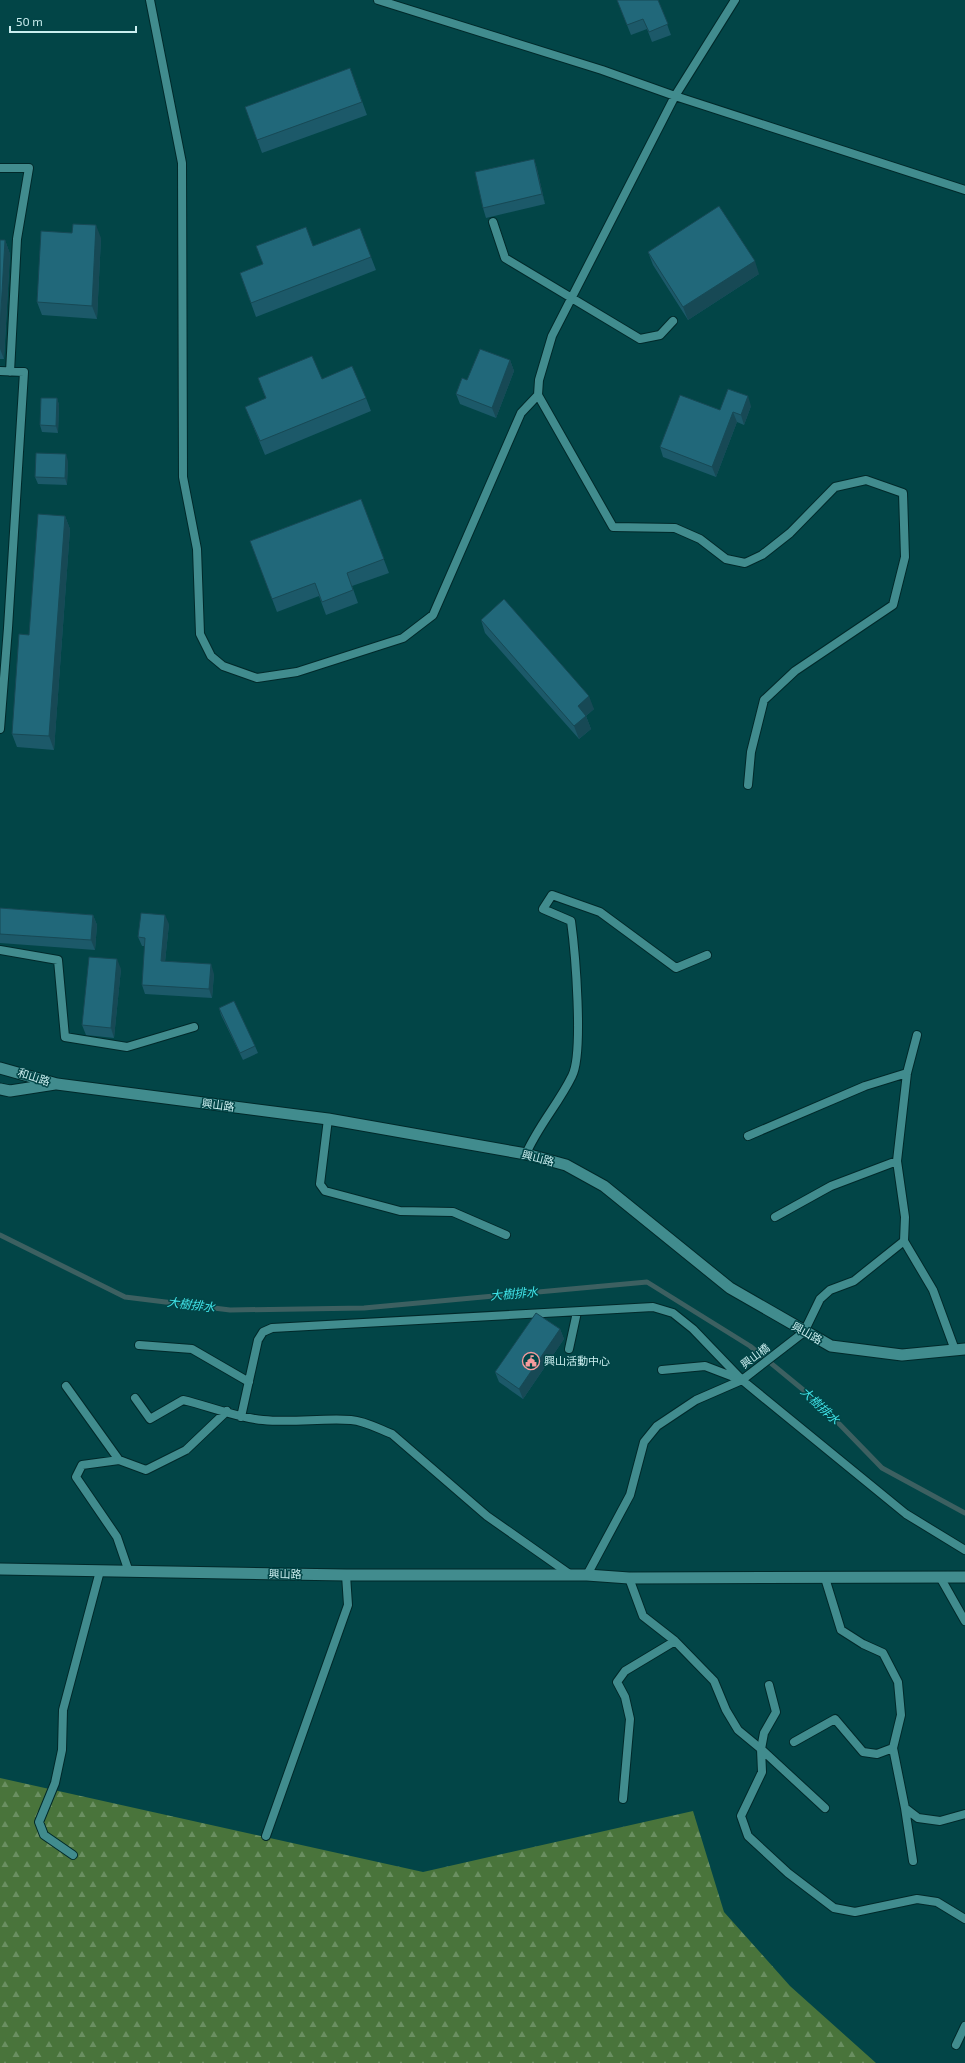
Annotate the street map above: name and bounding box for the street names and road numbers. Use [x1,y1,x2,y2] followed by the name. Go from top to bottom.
[16,1065,52,1088] street label: 和山路
[201,1096,235,1113] street label: 興山路
[521,1147,556,1168] street label: 興山路
[790,1319,825,1346] street label: 興山路
[738,1340,772,1371] street label: 興山橋
[268,1567,302,1580] street label: 興山路

